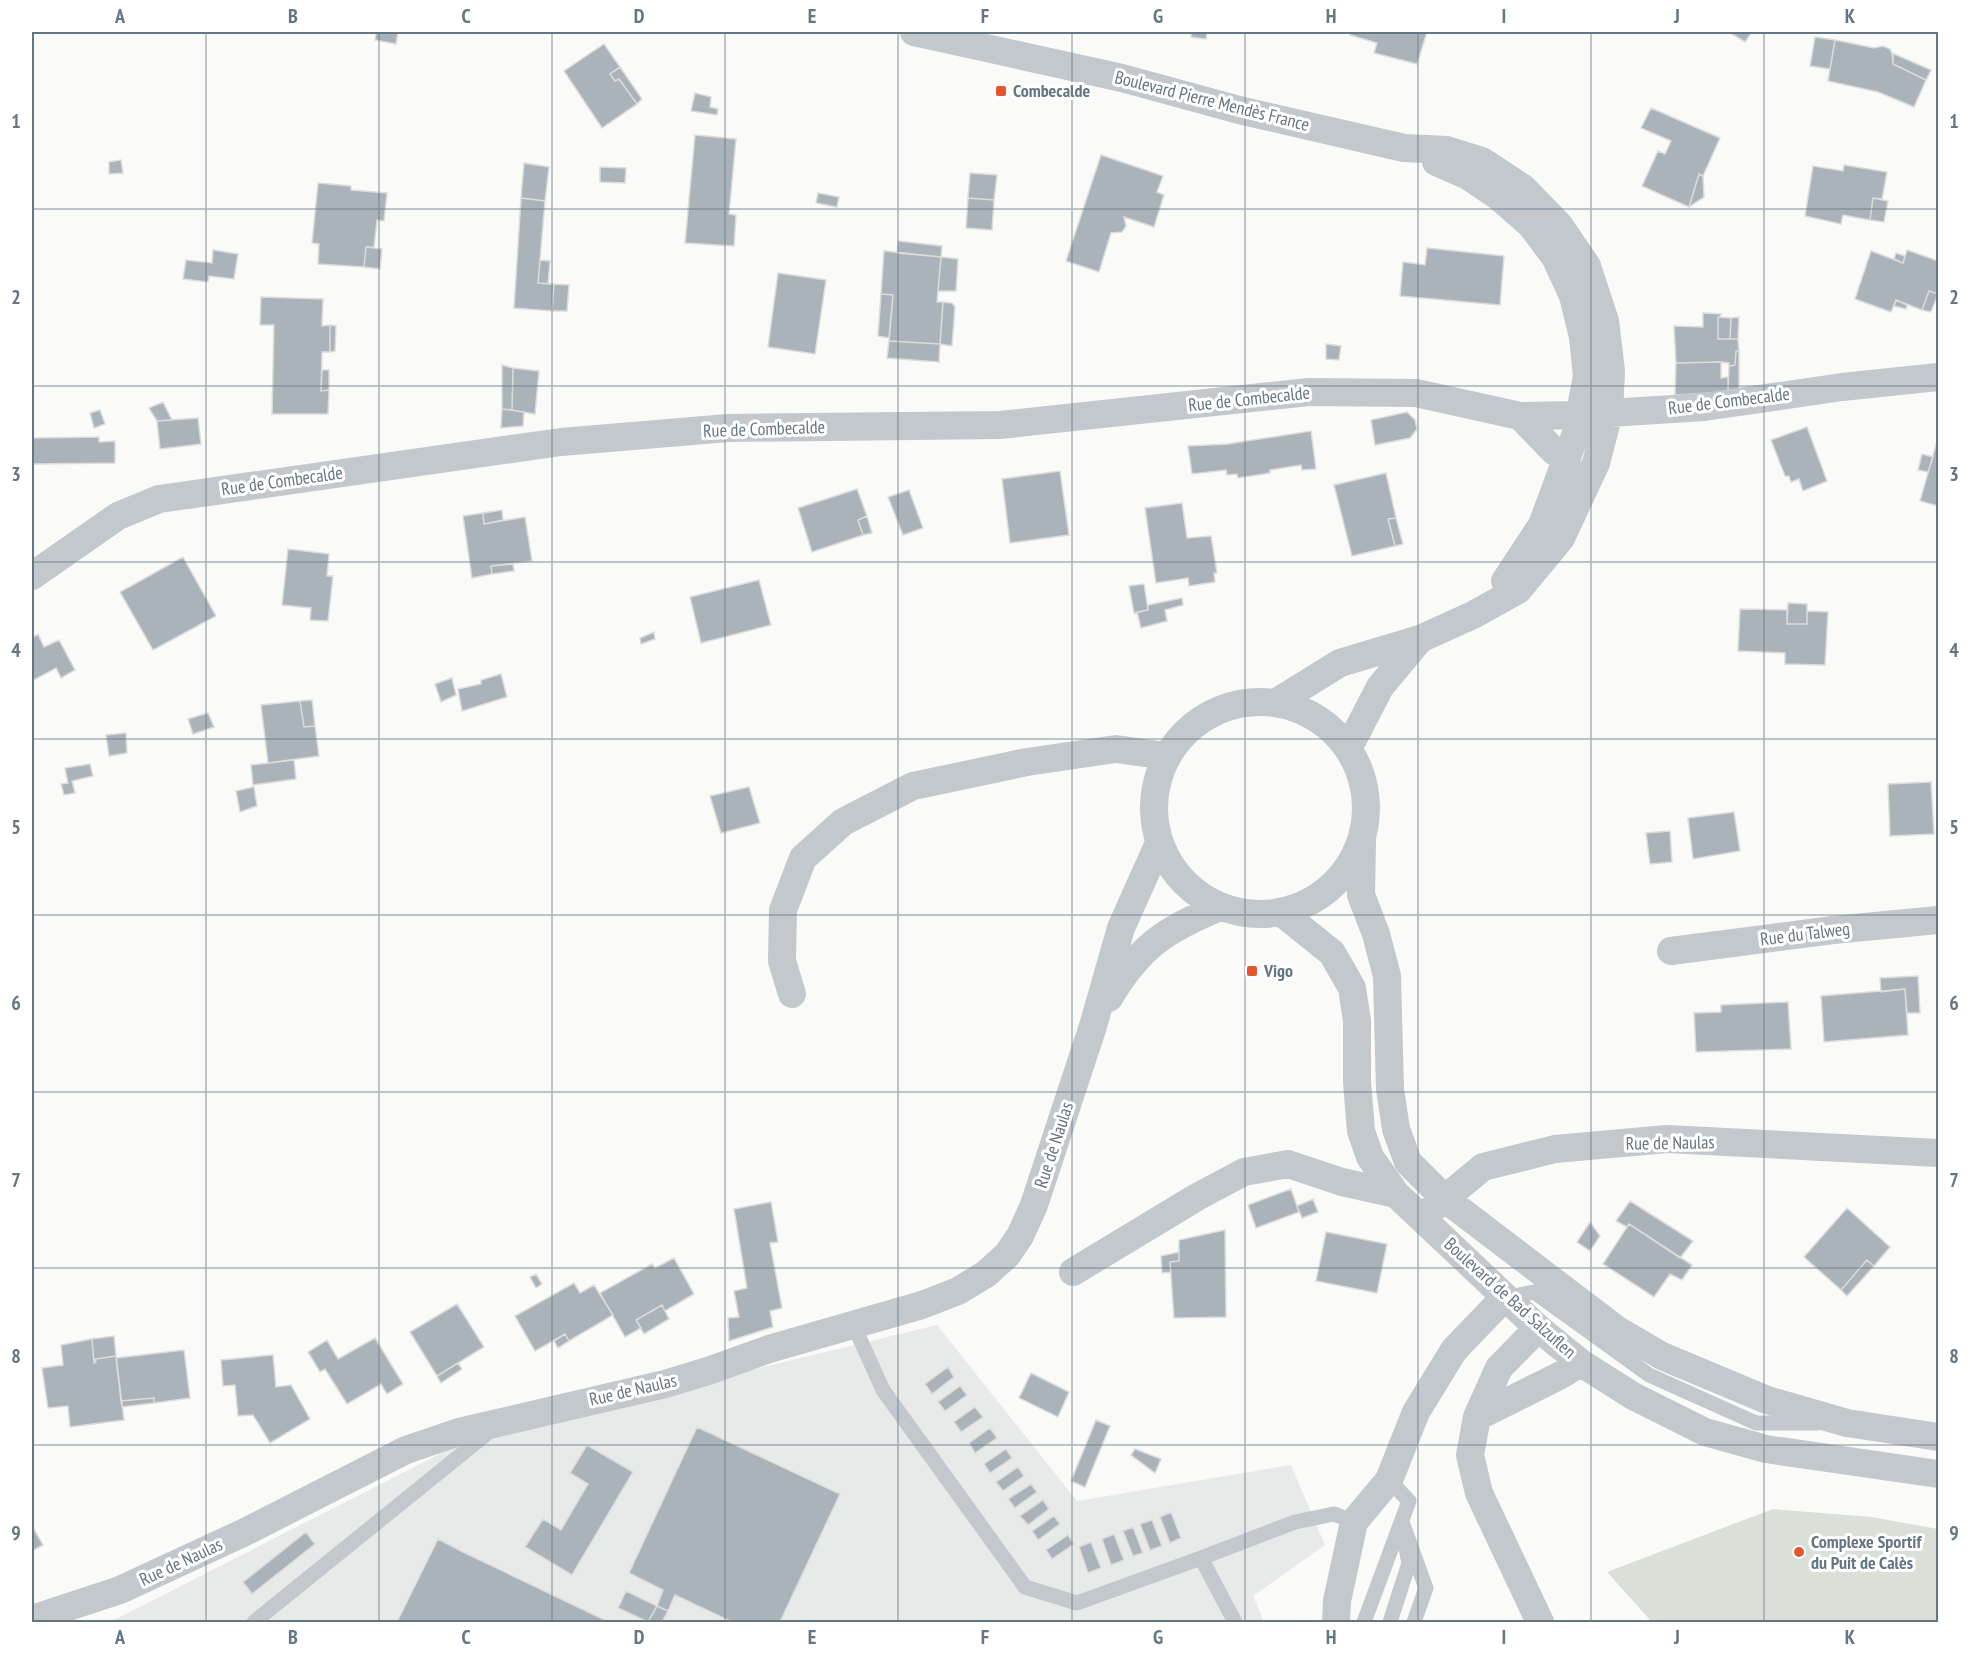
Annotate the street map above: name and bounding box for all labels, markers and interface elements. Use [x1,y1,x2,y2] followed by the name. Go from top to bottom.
[114,3,126,29] text: A
[288,3,298,29] text: B
[461,3,471,29] text: C
[634,3,645,29] text: D
[808,3,816,29] text: E
[981,3,989,29] text: F
[1153,3,1163,29] text: G
[1326,3,1336,29] text: H
[1502,3,1506,29] text: I
[1673,3,1680,29] text: J
[1845,3,1856,29] text: K
[1112,65,1312,136] street label: Boulevard Pierre Mendès France
[1013,79,1090,102] place label: Combecalde
[994,84,1008,98] marker: Combecalde
[11,108,21,134] text: 1
[1949,108,1959,134] text: 1
[11,284,21,310] text: 2
[1949,284,1959,310] text: 2
[1187,381,1311,416] street label: Rue de Combecalde
[1667,382,1791,419] street label: Rue de Combecalde
[703,415,825,442] street label: Rue de Combecalde
[11,461,21,487] text: 3
[220,461,344,500] street label: Rue de Combecalde
[1949,461,1959,487] text: 3
[11,637,21,663] text: 4
[1949,637,1959,663] text: 4
[11,814,21,840] text: 5
[1949,814,1959,840] text: 5
[1759,917,1851,950] street label: Rue du Talweg
[1263,959,1293,982] place label: Vigo
[1245,964,1259,978] marker: Vigo
[11,990,21,1016] text: 6
[1949,990,1959,1016] text: 6
[1029,1099,1078,1191] street label: Rue de Naulas
[1625,1130,1715,1155] street label: Rue de Naulas
[11,1167,21,1193] text: 7
[1949,1167,1959,1193] text: 7
[1440,1232,1581,1363] street label: Boulevard de Bad Salzuflen
[11,1343,21,1369] text: 8
[1949,1343,1959,1369] text: 8
[587,1368,679,1411] street label: Rue de Naulas
[11,1520,21,1546] text: 9
[1949,1520,1959,1546] text: 9
[1811,1530,1922,1574] place label: Complexe Sportif du Puit de Calès
[136,1532,226,1591] street label: Rue de Naulas
[1792,1545,1806,1559] marker: Complexe Sportif du Puit de Calès
[114,1624,126,1650] text: A
[288,1624,298,1650] text: B
[461,1624,471,1650] text: C
[634,1624,645,1650] text: D
[808,1624,816,1650] text: E
[981,1624,989,1650] text: F
[1153,1624,1163,1650] text: G
[1326,1624,1336,1650] text: H
[1502,1624,1506,1650] text: I
[1673,1624,1680,1650] text: J
[1845,1624,1856,1650] text: K

